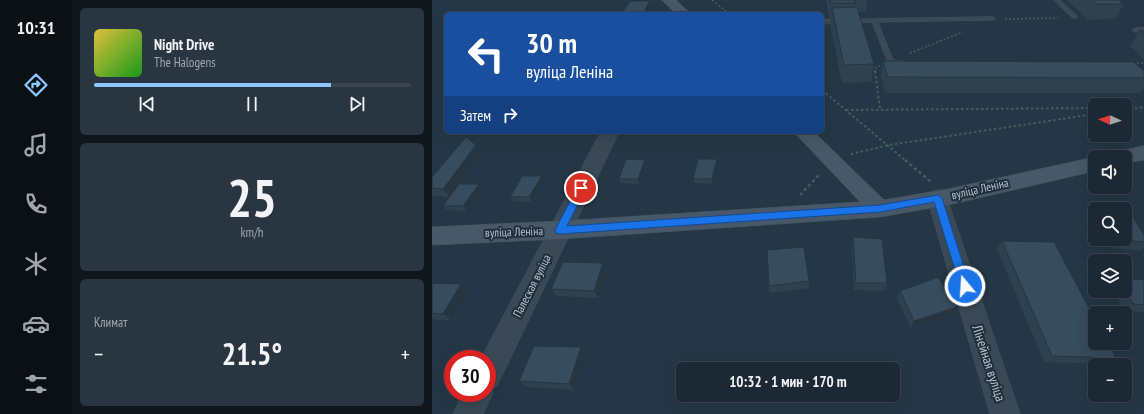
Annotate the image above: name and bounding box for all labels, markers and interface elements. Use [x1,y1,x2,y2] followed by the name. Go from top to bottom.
[17,16,55,39] text: 10:31
[526,24,577,61] text: 30 m
[460,28,512,80] icon: left
[154,35,214,54] text: Night Drive
[154,54,216,71] text: The Halogens
[526,60,613,83] text: вуліца Леніна
[22,71,50,99] icon: directions
[136,93,158,115] icon: previous
[241,93,263,115] icon: pause
[346,93,368,115] icon: next
[1088,98,1132,142] north arrow
[1088,98,1132,402] map controls
[499,104,521,126] icon: right
[460,106,491,125] text: Затем
[22,131,50,159] icon: music
[1088,150,1132,194] button: sound
[227,164,277,231] text: 25
[564,171,598,205] pin
[950,175,1010,202] street label: вуліца Леніна
[570,177,592,199] icon: arrive
[22,190,50,218] icon: phone
[1088,202,1132,246] button: search
[485,223,543,240] street label: вуліца Леніна
[240,224,264,241] text: km/h
[22,250,50,278] icon: climate
[509,252,554,320] street label: Палеская вуліца
[1088,254,1132,298] button: layers
[944,265,986,307] position arrow
[1088,306,1132,350] button: +
[22,310,50,338] icon: car
[94,314,127,331] text: Климат
[968,322,1010,404] street label: Лінейная вуліца
[222,334,282,373] text: 21.5°
[94,340,103,368] text: −
[401,340,410,368] text: +
[444,350,496,402] speed limit sign: 30
[1088,358,1132,402] button: −
[22,370,50,398] icon: filters
[729,372,847,391] text: 10:32 · 1 мин · 170 m

